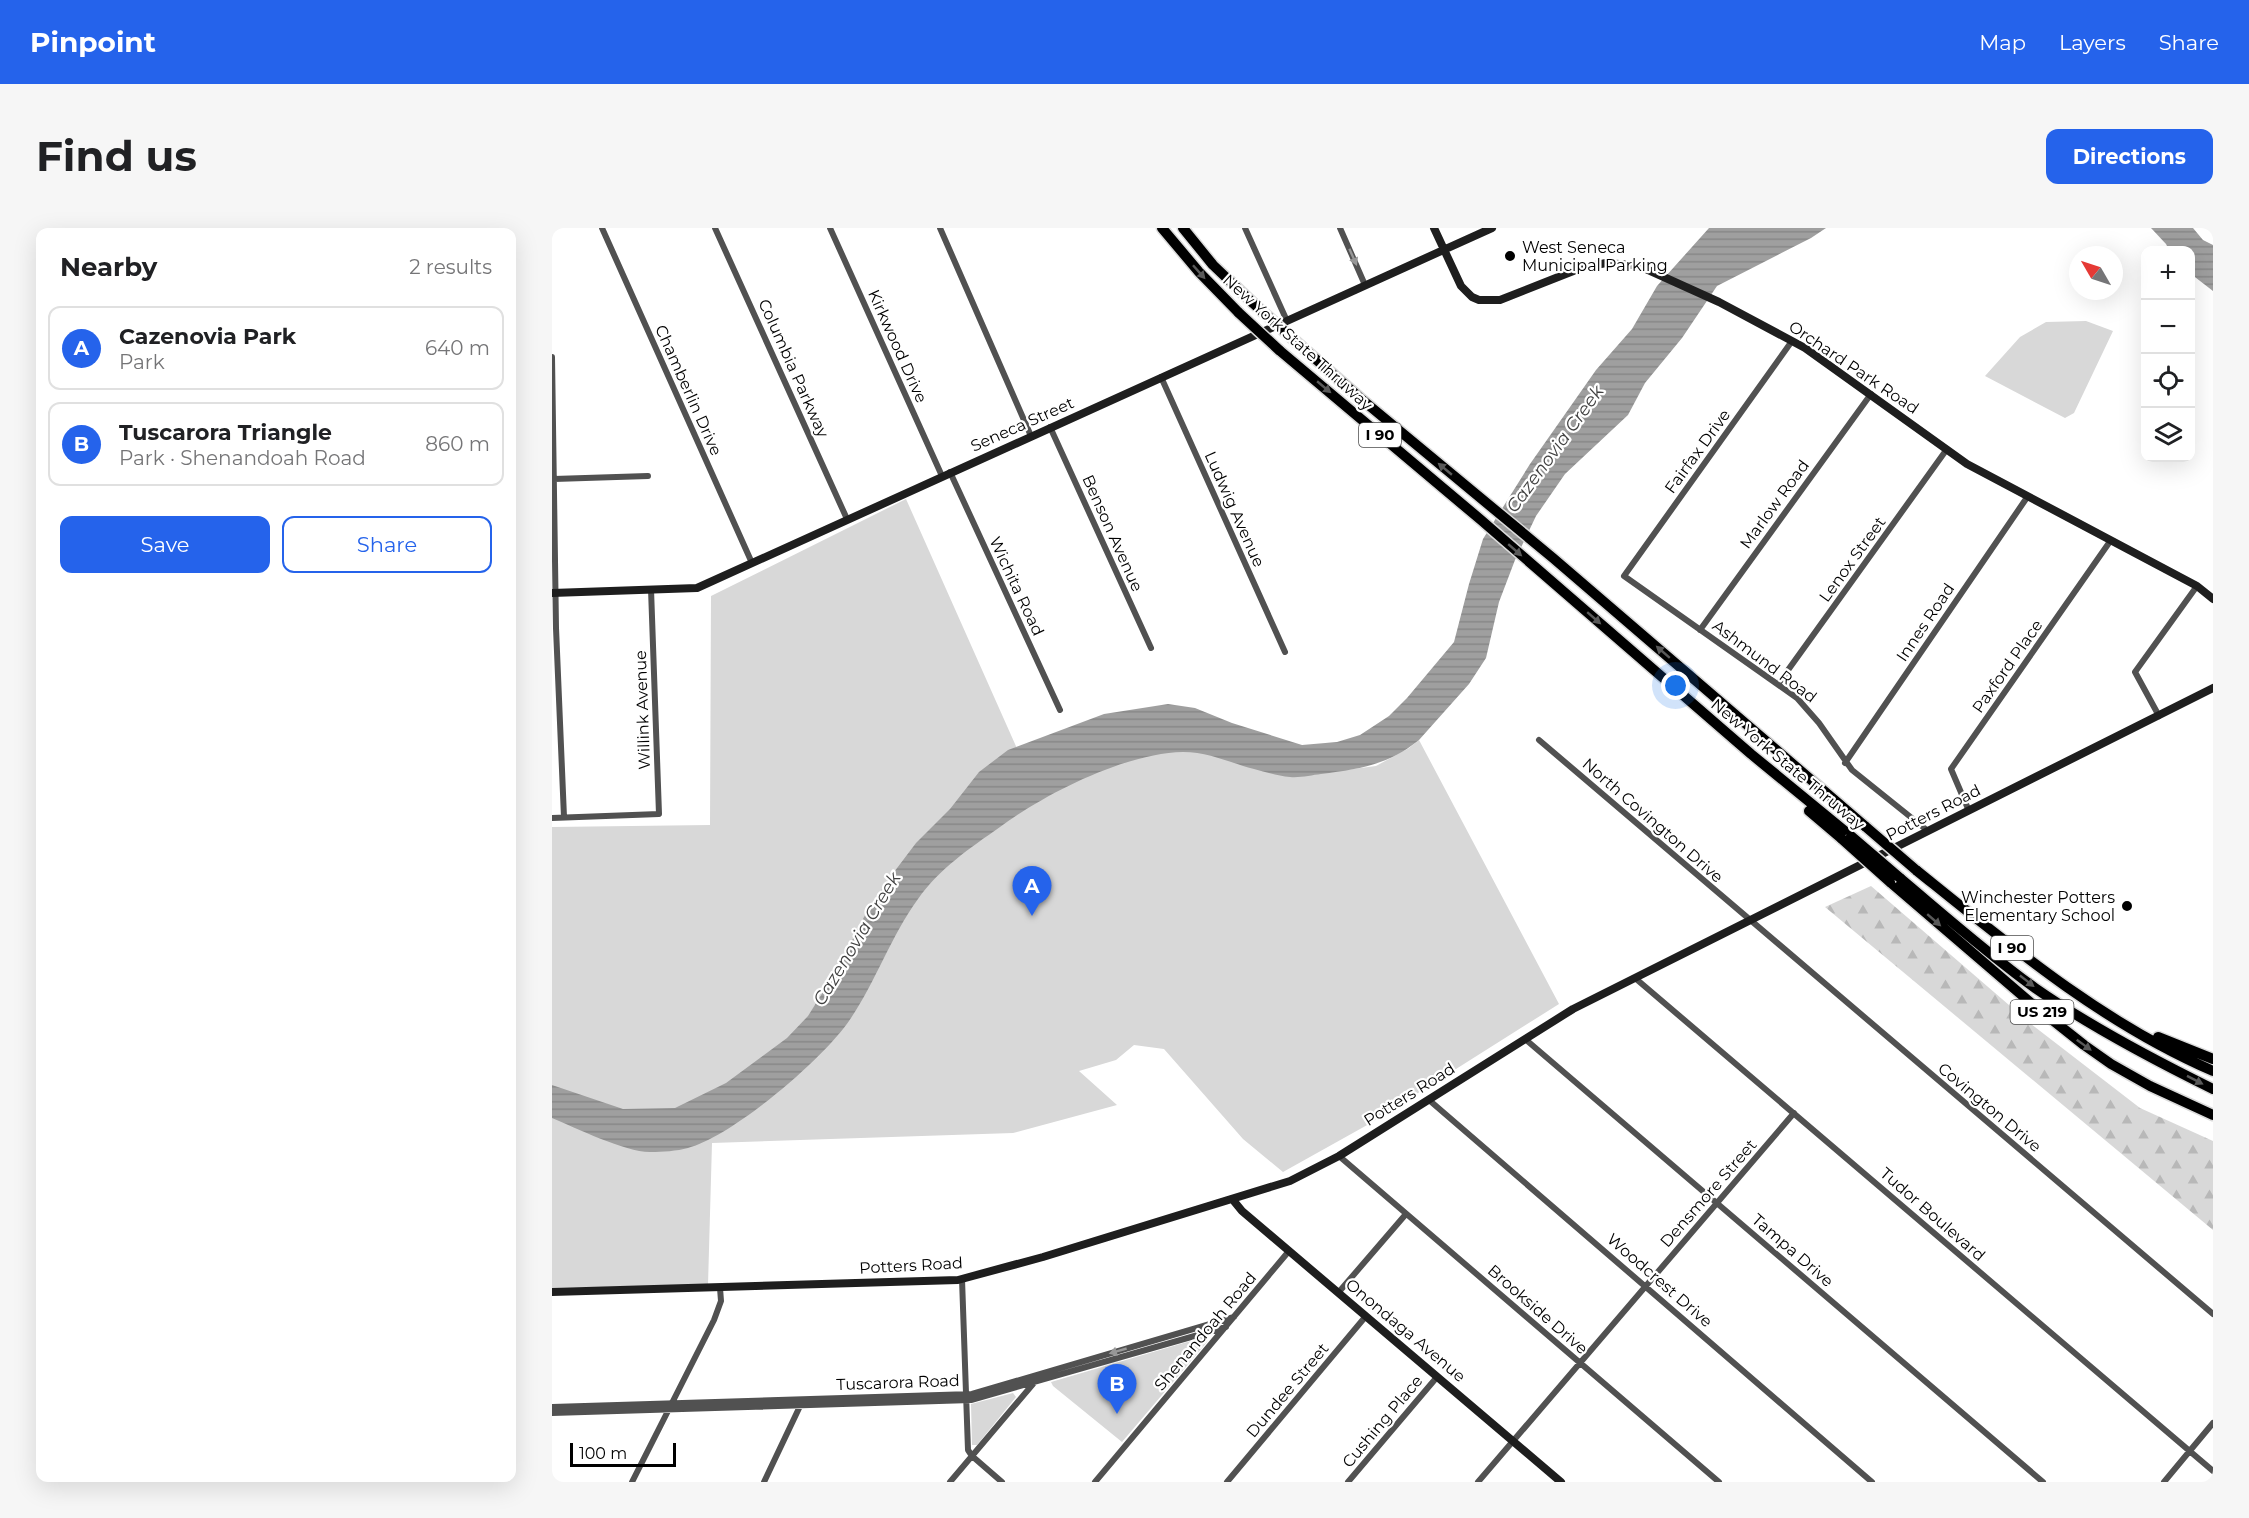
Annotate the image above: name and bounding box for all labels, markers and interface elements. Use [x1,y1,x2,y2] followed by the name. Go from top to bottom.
[30,25,156,59] text: Pinpoint
[1979,30,2026,55] text: Map
[2059,30,2126,55] text: Layers
[2159,30,2219,55] text: Share
[2046,129,2213,184] button: Directions
[36,130,197,182] text: Find us
[1522,238,1668,275] place label: West Seneca Municipal Parking
[2069,246,2123,300] north arrow
[2141,246,2195,462] map controls
[2141,246,2195,300] button: +
[1348,248,1357,265] one-way arrow
[1503,249,1517,263] marker: West Seneca Municipal Parking
[60,251,157,283] text: Nearby
[409,255,492,279] text: 2 results
[1192,264,1205,279] one-way arrow
[1219,270,1376,415] street label: New York State Thruway
[864,287,931,406] street label: Kirkwood Drive
[754,296,833,441] street label: Columbia Parkway
[2141,300,2195,354] button: −
[1785,317,1922,418] street label: Orchard Park Road
[651,322,726,458] street label: Chamberlin Drive
[119,323,296,350] text: Cazenovia Park
[74,336,89,360] text: A
[425,336,490,360] text: 640 m
[119,350,165,374] text: Park
[2141,354,2195,408] button: locate
[1316,380,1331,393] one-way arrow
[1502,380,1609,517] water label: Cazenovia Creek
[968,393,1077,456] street label: Seneca Street
[1661,406,1734,497] street label: Fairfax Drive
[2141,408,2195,462] button: layers
[119,419,332,446] text: Tuscarora Triangle
[1359,423,1401,447] road number: I 90
[74,432,89,456] text: B
[425,432,490,456] text: 860 m
[119,446,366,470] text: Park · Shenandoah Road
[1200,448,1269,570] street label: Ludwig Avenue
[1736,456,1813,552] street label: Marlow Road
[1437,463,1453,476] one-way arrow
[1078,472,1147,595] street label: Benson Avenue
[1815,513,1890,606] street label: Lenox Street
[60,516,270,573] button: Save
[282,516,492,573] button: Share
[985,534,1048,639] street label: Wichita Road
[1508,543,1523,556] one-way arrow
[1892,580,1958,665] street label: Innes Road
[1586,611,1601,624] one-way arrow
[1709,616,1821,707] street label: Ashmund Road
[1968,616,2047,717] street label: Paxford Place
[1655,646,1671,659] one-way arrow
[631,650,654,770] street label: Willink Avenue
[1661,671,1690,700] your location
[1707,695,1868,834] street label: New York State Thruway
[1579,754,1727,887] street label: North Covington Drive
[1883,780,1984,844] street label: Potters Road
[1012,866,1052,916] pin: A
[809,867,906,1010] water label: Cazenovia Creek
[1961,888,2115,925] place label: Winchester Potters Elementary School
[2120,899,2134,913] marker: Winchester Potters Elementary School
[1926,913,1941,926] one-way arrow
[1991,936,2033,960] road number: I 90
[2019,975,2034,987] one-way arrow
[2010,1000,2074,1024] road number: US 219
[2076,1039,2092,1051] one-way arrow
[1360,1059,1458,1130] street label: Potters Road
[1934,1059,2045,1156] street label: Covington Drive
[2186,1075,2203,1085] one-way arrow
[1656,1135,1761,1251] street label: Densmore Street
[1876,1164,1989,1265] street label: Tudor Boulevard
[1748,1210,1837,1291] street label: Tampa Drive
[1603,1230,1716,1331] street label: Woodcrest Drive
[859,1253,963,1278] street label: Potters Road
[1484,1261,1592,1358] street label: Brookside Drive
[1150,1268,1260,1394] street label: Shenandoah Road
[1342,1275,1469,1386] street label: Onondaga Avenue
[1242,1339,1333,1441] street label: Dundee Street
[1109,1347,1127,1356] one-way arrow
[1098,1364,1136,1414] pin: B
[836,1371,960,1394] street label: Tuscarora Road
[1338,1371,1426,1471] street label: Cushing Place
[570,1440,676,1468] scale bar
[579,1444,627,1463] text: 100 m

